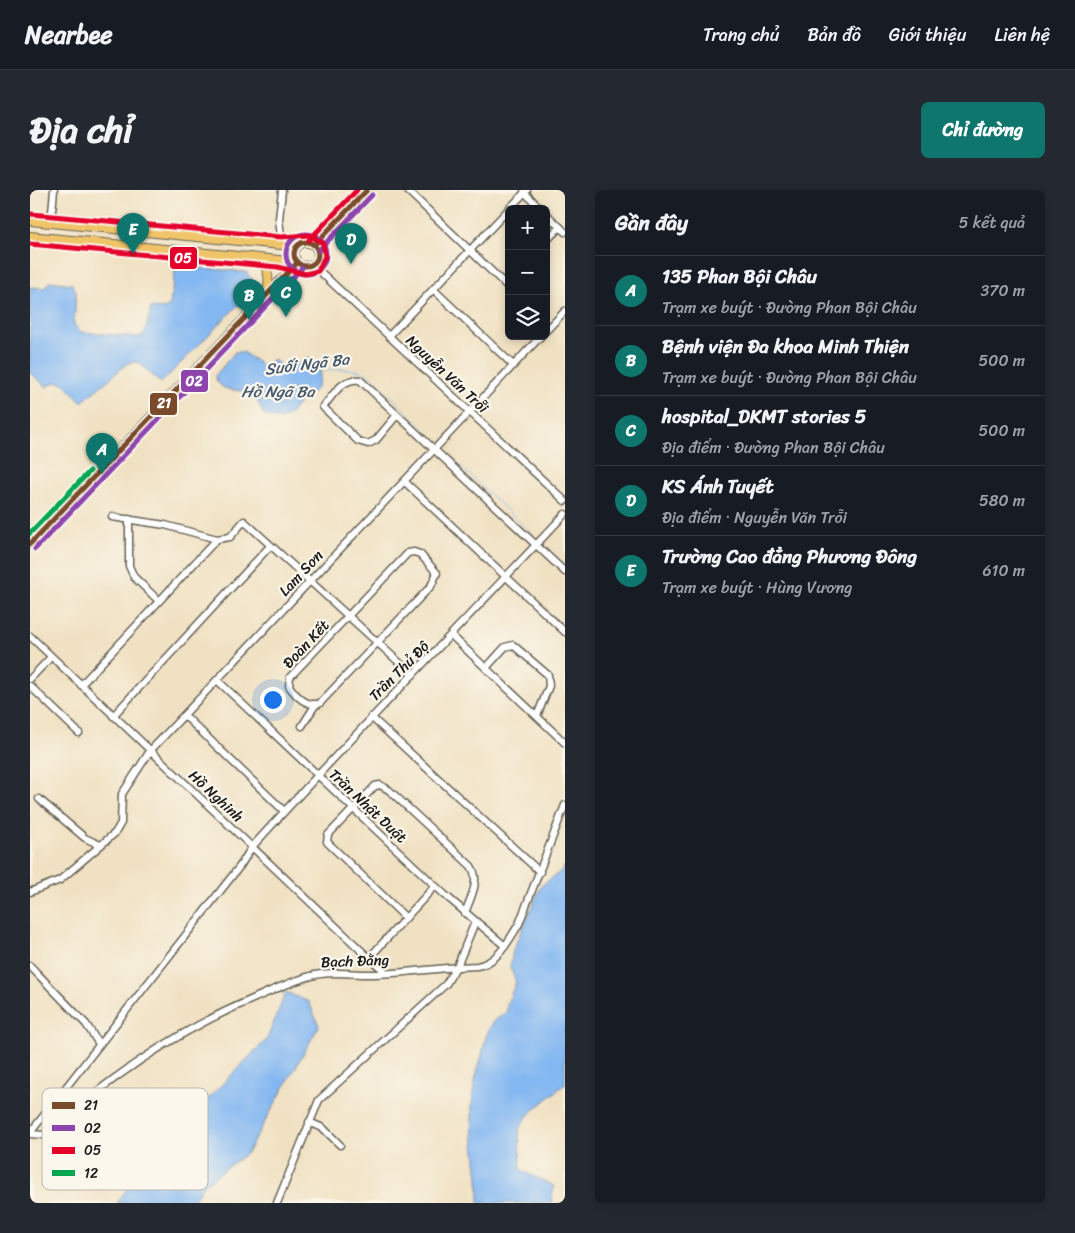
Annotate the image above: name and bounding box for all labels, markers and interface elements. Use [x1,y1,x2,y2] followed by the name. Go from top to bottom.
[25,14,113,56] text: Nearbee
[703,19,779,51] text: Trang chủ
[807,19,861,51] text: Bản đồ
[889,19,966,51] text: Giới thiệu
[994,19,1050,51] text: Liên hệ
[30,99,133,161] text: Địa chỉ
[921,102,1045,158] button: Chỉ đường
[615,204,688,242] text: Gần đây
[505,205,550,340] map controls
[505,205,550,250] button: +
[959,208,1025,237] text: 5 kết quả
[117,213,149,254] pin: E
[335,223,367,264] pin: D
[169,246,198,270] line badge: 05
[174,246,192,271] text: 05
[505,250,550,295] button: −
[662,260,817,293] text: 135 Phan Bội Châu
[270,276,302,317] pin: C
[626,276,636,305] text: A
[981,276,1025,305] text: 370 m
[233,279,265,320] pin: B
[662,293,917,322] text: Trạm xe buýt · Đường Phan Bội Châu
[505,295,550,340] button: layers
[399,328,495,420] street label: Nguyễn Văn Trỗi
[662,330,909,363] text: Bệnh viện Đa khoa Minh Thiện
[263,344,353,384] water label: Suối Ngã Ba
[626,346,636,375] text: B
[979,346,1025,375] text: 500 m
[662,363,917,392] text: Trạm xe buýt · Đường Phan Bội Châu
[180,369,209,393] line badge: 02
[186,369,203,394] text: 02
[241,377,317,406] water label: Hồ Ngã Ba
[156,391,171,416] text: 21
[149,392,178,416] line badge: 21
[662,400,866,433] text: hospital_DKMT stories 5
[626,416,636,445] text: C
[979,416,1025,445] text: 500 m
[86,433,118,474] pin: A
[662,433,885,462] text: Địa điểm · Đường Phan Bội Châu
[662,470,774,503] text: KS Ánh Tuyết
[626,486,636,515] text: D
[979,486,1025,515] text: 580 m
[662,503,847,532] text: Địa điểm · Nguyễn Văn Trỗi
[662,540,917,573] text: Trường Cao đẳng Phương Đông
[272,544,330,602] street label: Lam Sơn
[627,556,635,585] text: E
[982,556,1025,585] text: 610 m
[662,573,852,602] text: Trạm xe buýt · Hùng Vương
[276,613,336,675] street label: Đoàn Kết
[362,634,436,708] street label: Trần Thủ Độ
[260,687,286,713] your location
[323,762,414,850] street label: Trần Nhật Duật
[182,763,250,829] street label: Hồ Nghinh
[320,947,390,975] street label: Bạch Đằng
[42,1088,208,1190] legend
[84,1093,98,1118] text: 21
[84,1116,101,1141] text: 02
[84,1138,102,1163] text: 05
[84,1161,98,1186] text: 12

